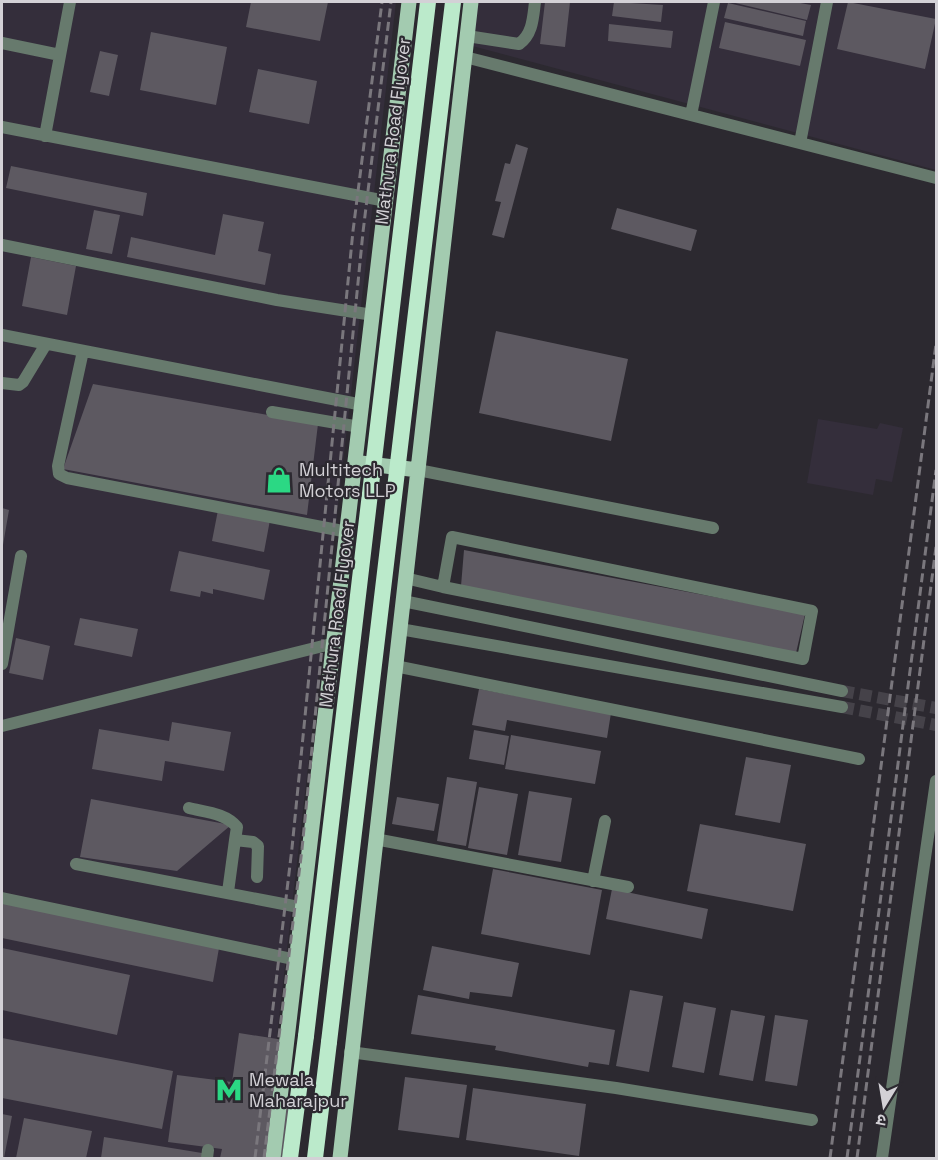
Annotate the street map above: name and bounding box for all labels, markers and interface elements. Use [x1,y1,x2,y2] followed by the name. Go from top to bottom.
[370,36,415,226] street label: Mathura Road Flyover
[299,458,396,502] place label: Multitech Motors LLP
[264,465,294,495] shop icon: Multitech Motors LLP
[314,519,359,709] street label: Mathura Road Flyover
[249,1068,347,1112] place label: Mewala Maharajpur
[214,1075,244,1105] metro station icon: Mewala Maharajpur
[854,1076,914,1136] north arrow
[874,1109,888,1131] text: उ

